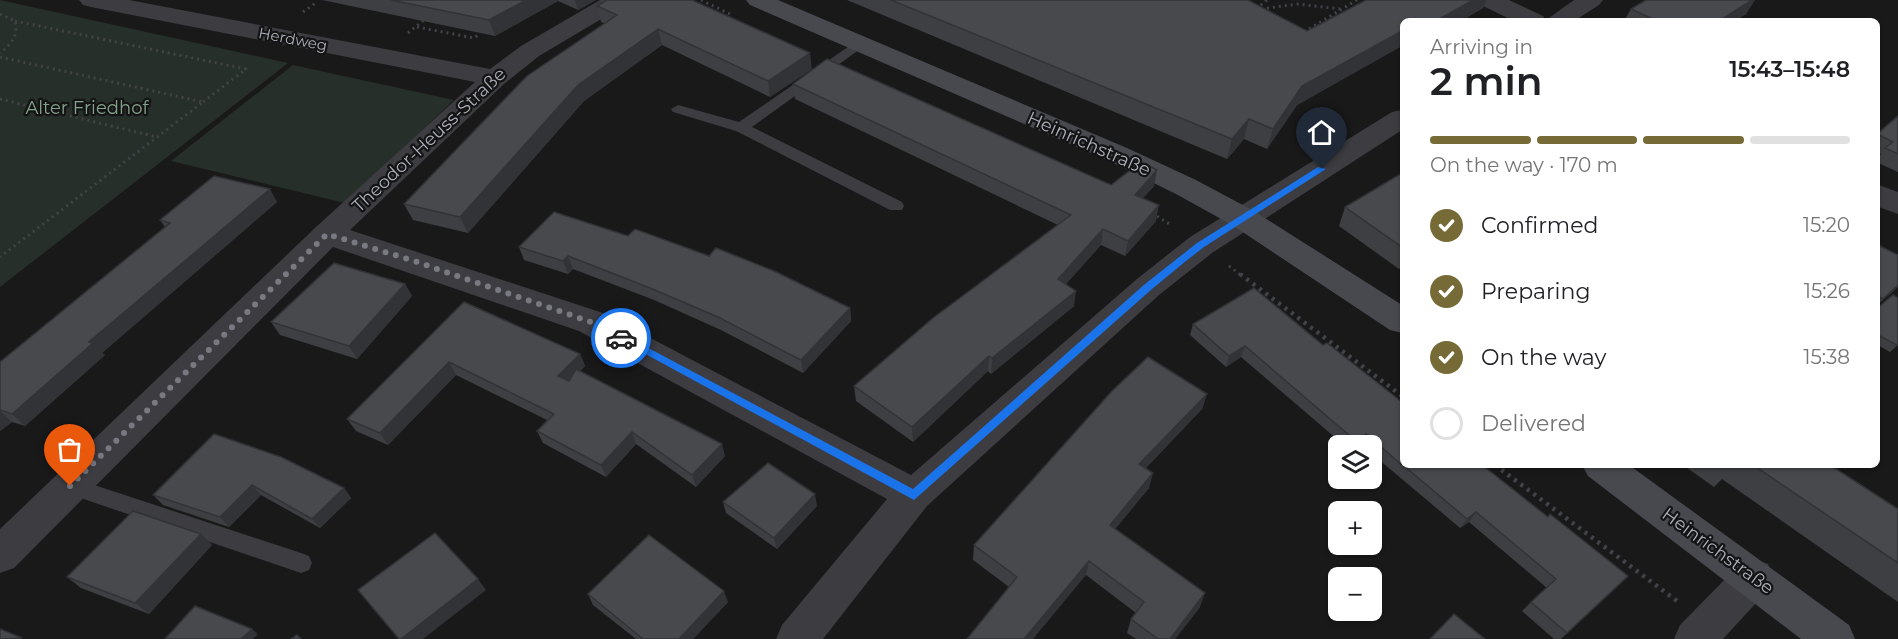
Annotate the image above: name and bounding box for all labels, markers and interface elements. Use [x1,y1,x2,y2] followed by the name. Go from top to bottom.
[257,23,329,55] street label: Herdweg
[1430,35,1533,59] text: Arriving in
[1729,56,1850,83] text: 15:43–15:48
[1430,57,1543,105] text: 2 min
[348,63,511,217] street label: Theodor-Heuss-Straße
[25,97,149,119] park label: Alter Friedhof
[1024,107,1154,181] street label: Heinrichstraße
[1296,107,1347,169] pin
[1305,116,1338,149] icon: home
[1430,153,1618,177] text: On the way · 170 m
[1430,209,1463,242] icon: check
[1481,212,1598,239] text: Confirmed
[1803,213,1850,237] text: 15:20
[1430,275,1463,308] icon: check
[1481,278,1590,305] text: Preparing
[1804,279,1850,303] text: 15:26
[591,308,651,368] courier
[605,322,638,355] icon: car
[1430,341,1463,374] icon: check
[1481,344,1606,371] text: On the way
[1803,345,1850,369] text: 15:38
[1481,410,1586,437] text: Delivered
[44,424,95,486] pin
[53,433,86,466] icon: bag
[1328,435,1382,621] map controls
[1328,435,1382,489] button: layers
[1328,501,1382,555] button: +
[1658,503,1778,599] street label: Heinrichstraße
[1328,567,1382,621] button: −

